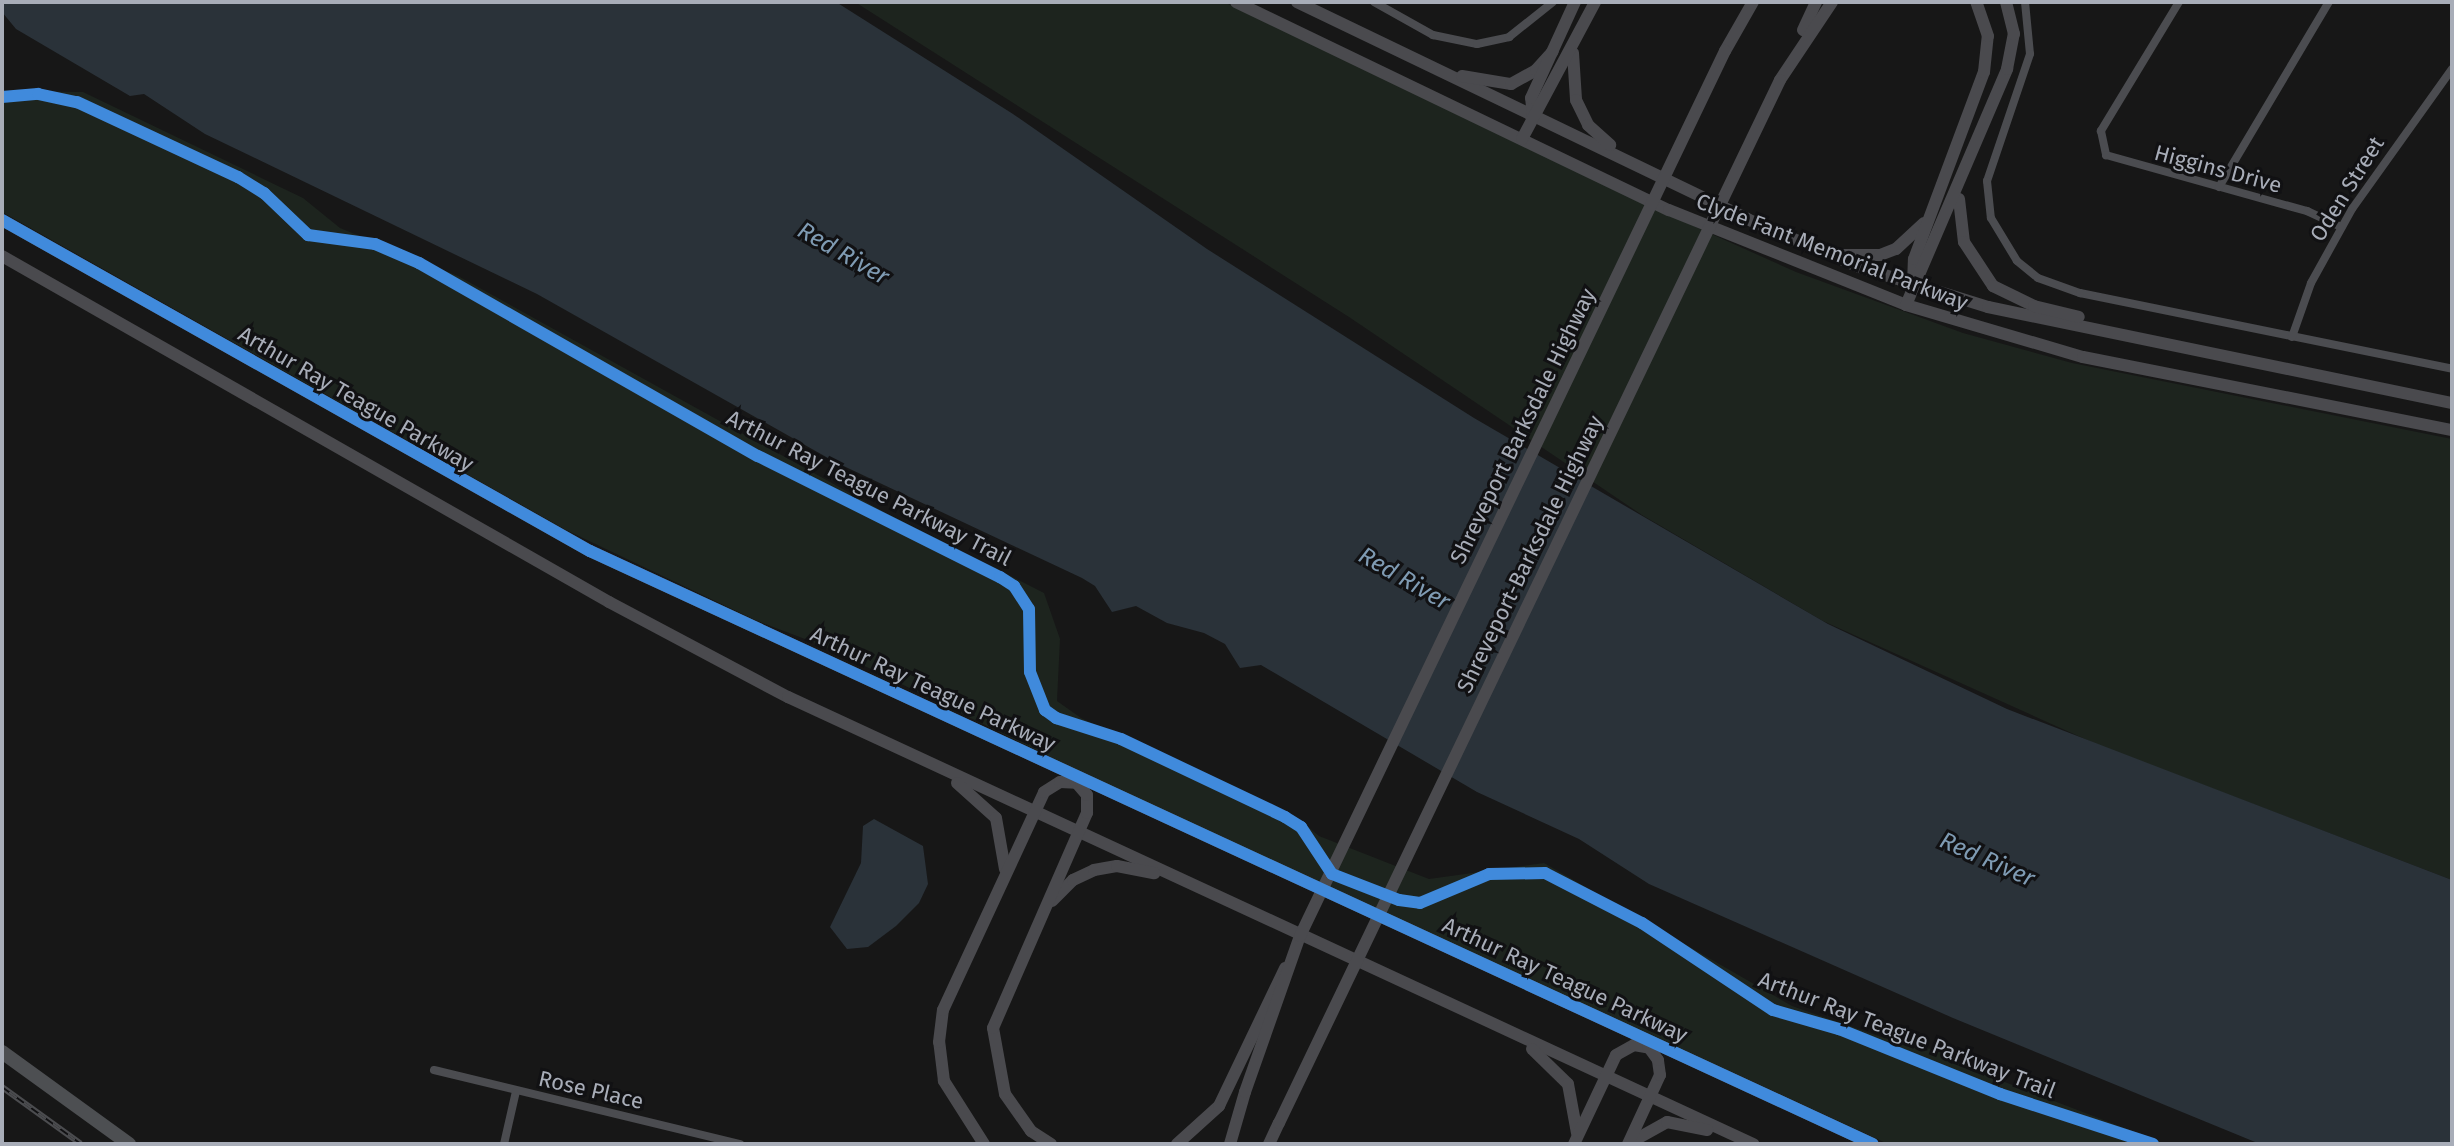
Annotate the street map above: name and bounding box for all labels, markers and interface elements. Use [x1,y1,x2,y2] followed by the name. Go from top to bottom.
[2304,132,2390,246] street label: Oden Street
[2151,139,2285,199] street label: Higgins Drive
[1692,188,1972,316] street label: Clyde Fant Memorial Parkway
[792,216,894,292] water label: Red River
[1445,284,1601,568] street label: Shreveport Barksdale Highway
[234,321,478,477] street label: Arthur Ray Teague Parkway
[722,404,1016,572] street label: Arthur Ray Teague Parkway Trail
[1451,411,1609,697] street label: Shreveport-Barksdale Highway
[1353,541,1455,617] water label: Red River
[806,621,1060,757] street label: Arthur Ray Teague Parkway
[1935,826,2039,894] water label: Red River
[1438,912,1692,1048] street label: Arthur Ray Teague Parkway
[1755,966,2059,1104] street label: Arthur Ray Teague Parkway Trail
[536,1065,646,1115] street label: Rose Place

